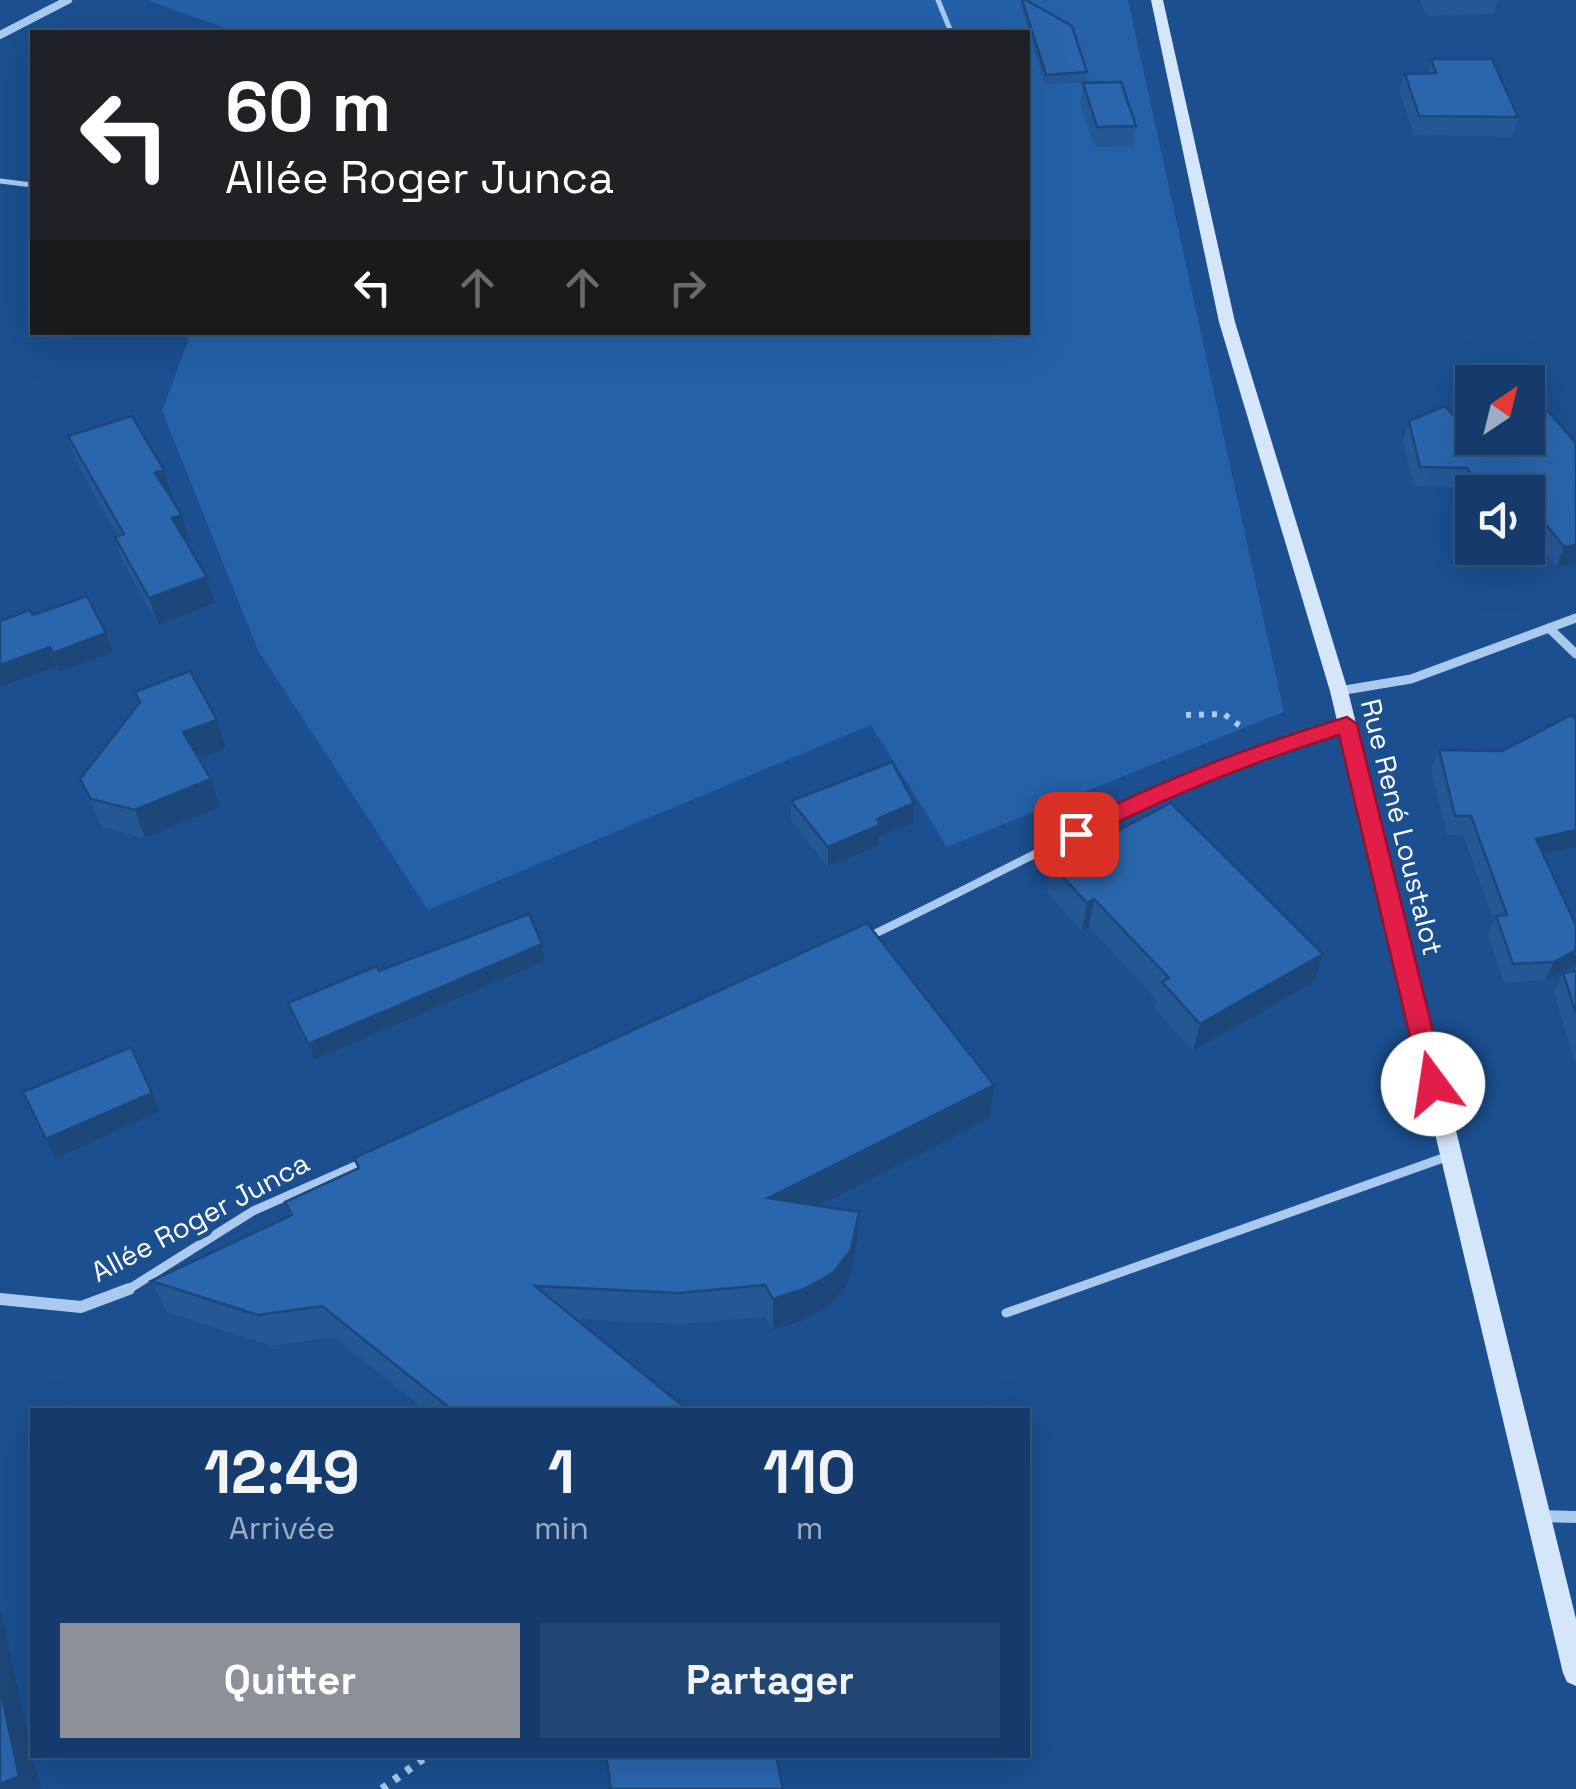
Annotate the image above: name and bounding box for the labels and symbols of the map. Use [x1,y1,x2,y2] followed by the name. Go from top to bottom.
[1455,365,1545,455] north arrow
[1353,695,1451,959] street label: Rue René Loustalot
[1034,792,1119,877] pin
[1381,1032,1485,1136] position arrow
[85,1144,315,1290] street label: Allée Roger Junca

